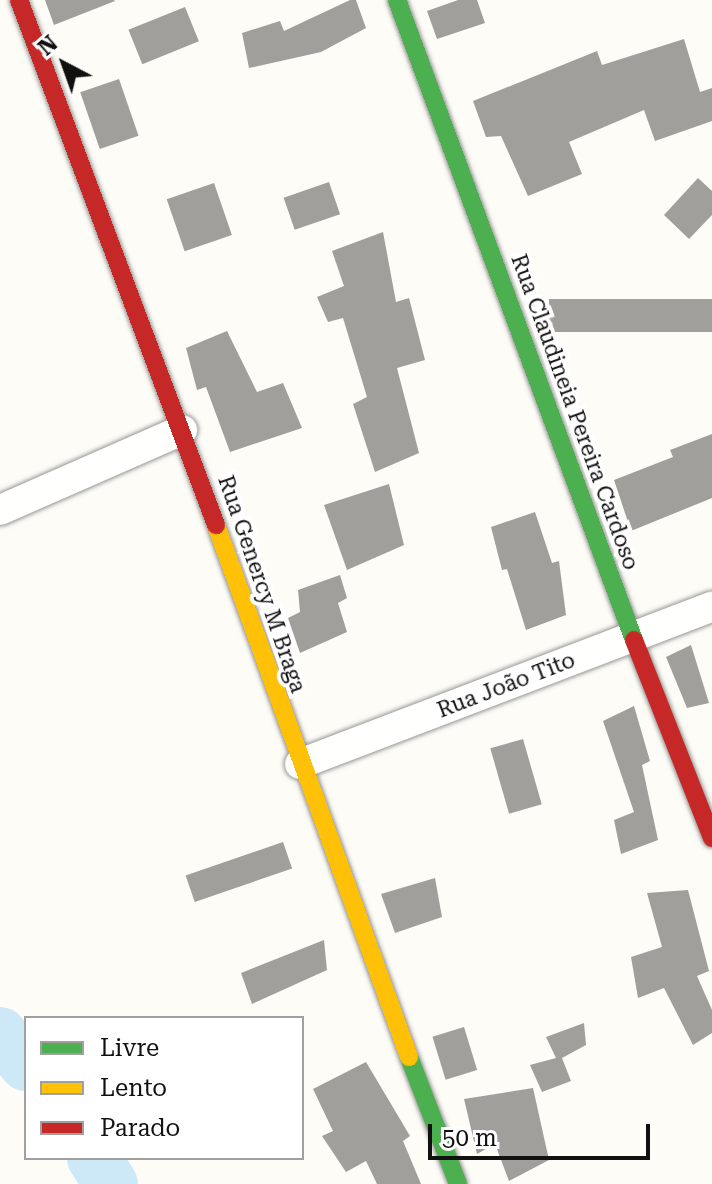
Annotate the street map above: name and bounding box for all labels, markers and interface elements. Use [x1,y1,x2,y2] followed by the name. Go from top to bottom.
[24,24,104,104] north arrow
[33,31,63,61] text: N
[505,251,645,573] street label: Rua Claudineia Pereira Cardoso
[212,472,312,696] street label: Rua Genercy M Braga
[433,647,579,723] street label: Rua João Tito
[24,1016,304,1160] legend
[100,1034,159,1062] text: Livre
[100,1074,167,1102] text: Lento
[432,1108,654,1158] scale bar
[100,1114,180,1142] text: Parado
[442,1124,497,1152] text: 50 m

